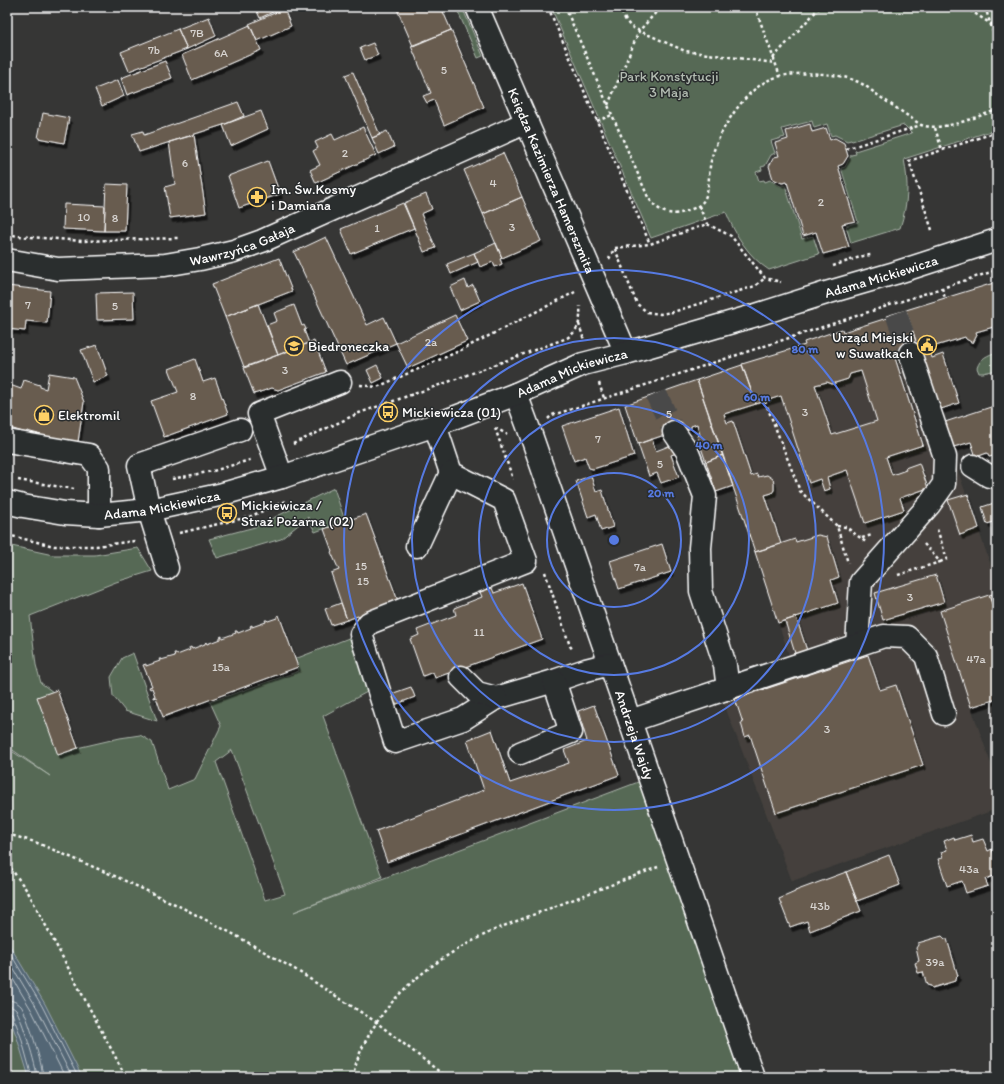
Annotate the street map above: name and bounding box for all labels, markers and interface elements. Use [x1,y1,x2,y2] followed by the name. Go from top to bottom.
[190,26,204,40] house number: 7B
[148,43,160,57] house number: 7b
[214,46,228,60] house number: 6A
[441,63,447,77] house number: 5
[619,68,719,101] park label: Park Konstytucji 3 Maja
[504,85,599,276] street label: Księdza Kazimierza Hamerszmita
[342,146,349,160] house number: 2
[182,156,188,170] house number: 6
[489,176,497,190] house number: 4
[271,181,357,214] place label: Im. Św.Kosmy i Damiana
[246,186,268,208] pharmacy icon: Im. Św.Kosmy i Damiana
[818,195,825,209] house number: 2
[78,210,90,224] house number: 10
[112,211,119,225] house number: 8
[188,219,298,269] street label: Wawrzyńca Gałaja
[509,220,516,234] house number: 3
[374,221,380,235] house number: 1
[823,251,941,301] street label: Adama Mickiewicza
[25,298,31,312] house number: 7
[112,299,118,313] house number: 5
[832,329,913,362] place label: Urząd Miejski w Suwałkach
[916,334,938,356] public building icon: Urząd Miejski w Suwałkach
[283,335,305,357] school or university icon: Biedroneczka
[425,335,438,349] house number: 2a
[308,338,389,355] place label: Biedroneczka
[792,342,819,356] text: 80 m
[514,344,630,401] street label: Adama Mickiewicza
[282,363,289,377] house number: 3
[190,389,197,403] house number: 8
[744,390,771,404] text: 60 m
[377,401,399,423] bus stop icon: Mickiewicza (01)
[33,404,55,426] shop icon: Elektromil
[402,404,501,421] place label: Mickiewicza (01)
[802,405,809,419] house number: 3
[58,407,120,424] place label: Elektromil
[666,407,672,421] house number: 5
[595,432,601,446] house number: 7
[695,438,724,452] text: 40 m
[657,457,663,471] house number: 5
[103,486,222,523] street label: Adama Mickiewicza
[648,486,675,500] text: 20 m
[241,497,354,530] place label: Mickiewicza / Straż Pożarna (02)
[216,502,238,524] bus stop icon: Mickiewicza / Straż Pożarna (02)
[607,533,621,547] centre of rings
[355,559,367,573] house number: 15
[634,560,647,574] house number: 7a
[357,574,369,588] house number: 15
[907,590,914,604] house number: 3
[473,625,485,639] house number: 11
[966,652,986,666] house number: 47a
[212,660,231,674] house number: 15a
[611,688,658,782] street label: Andrzeja Wajdy
[824,722,831,736] house number: 3
[959,862,980,876] house number: 43a
[810,899,830,913] house number: 43b
[925,955,945,969] house number: 39a

